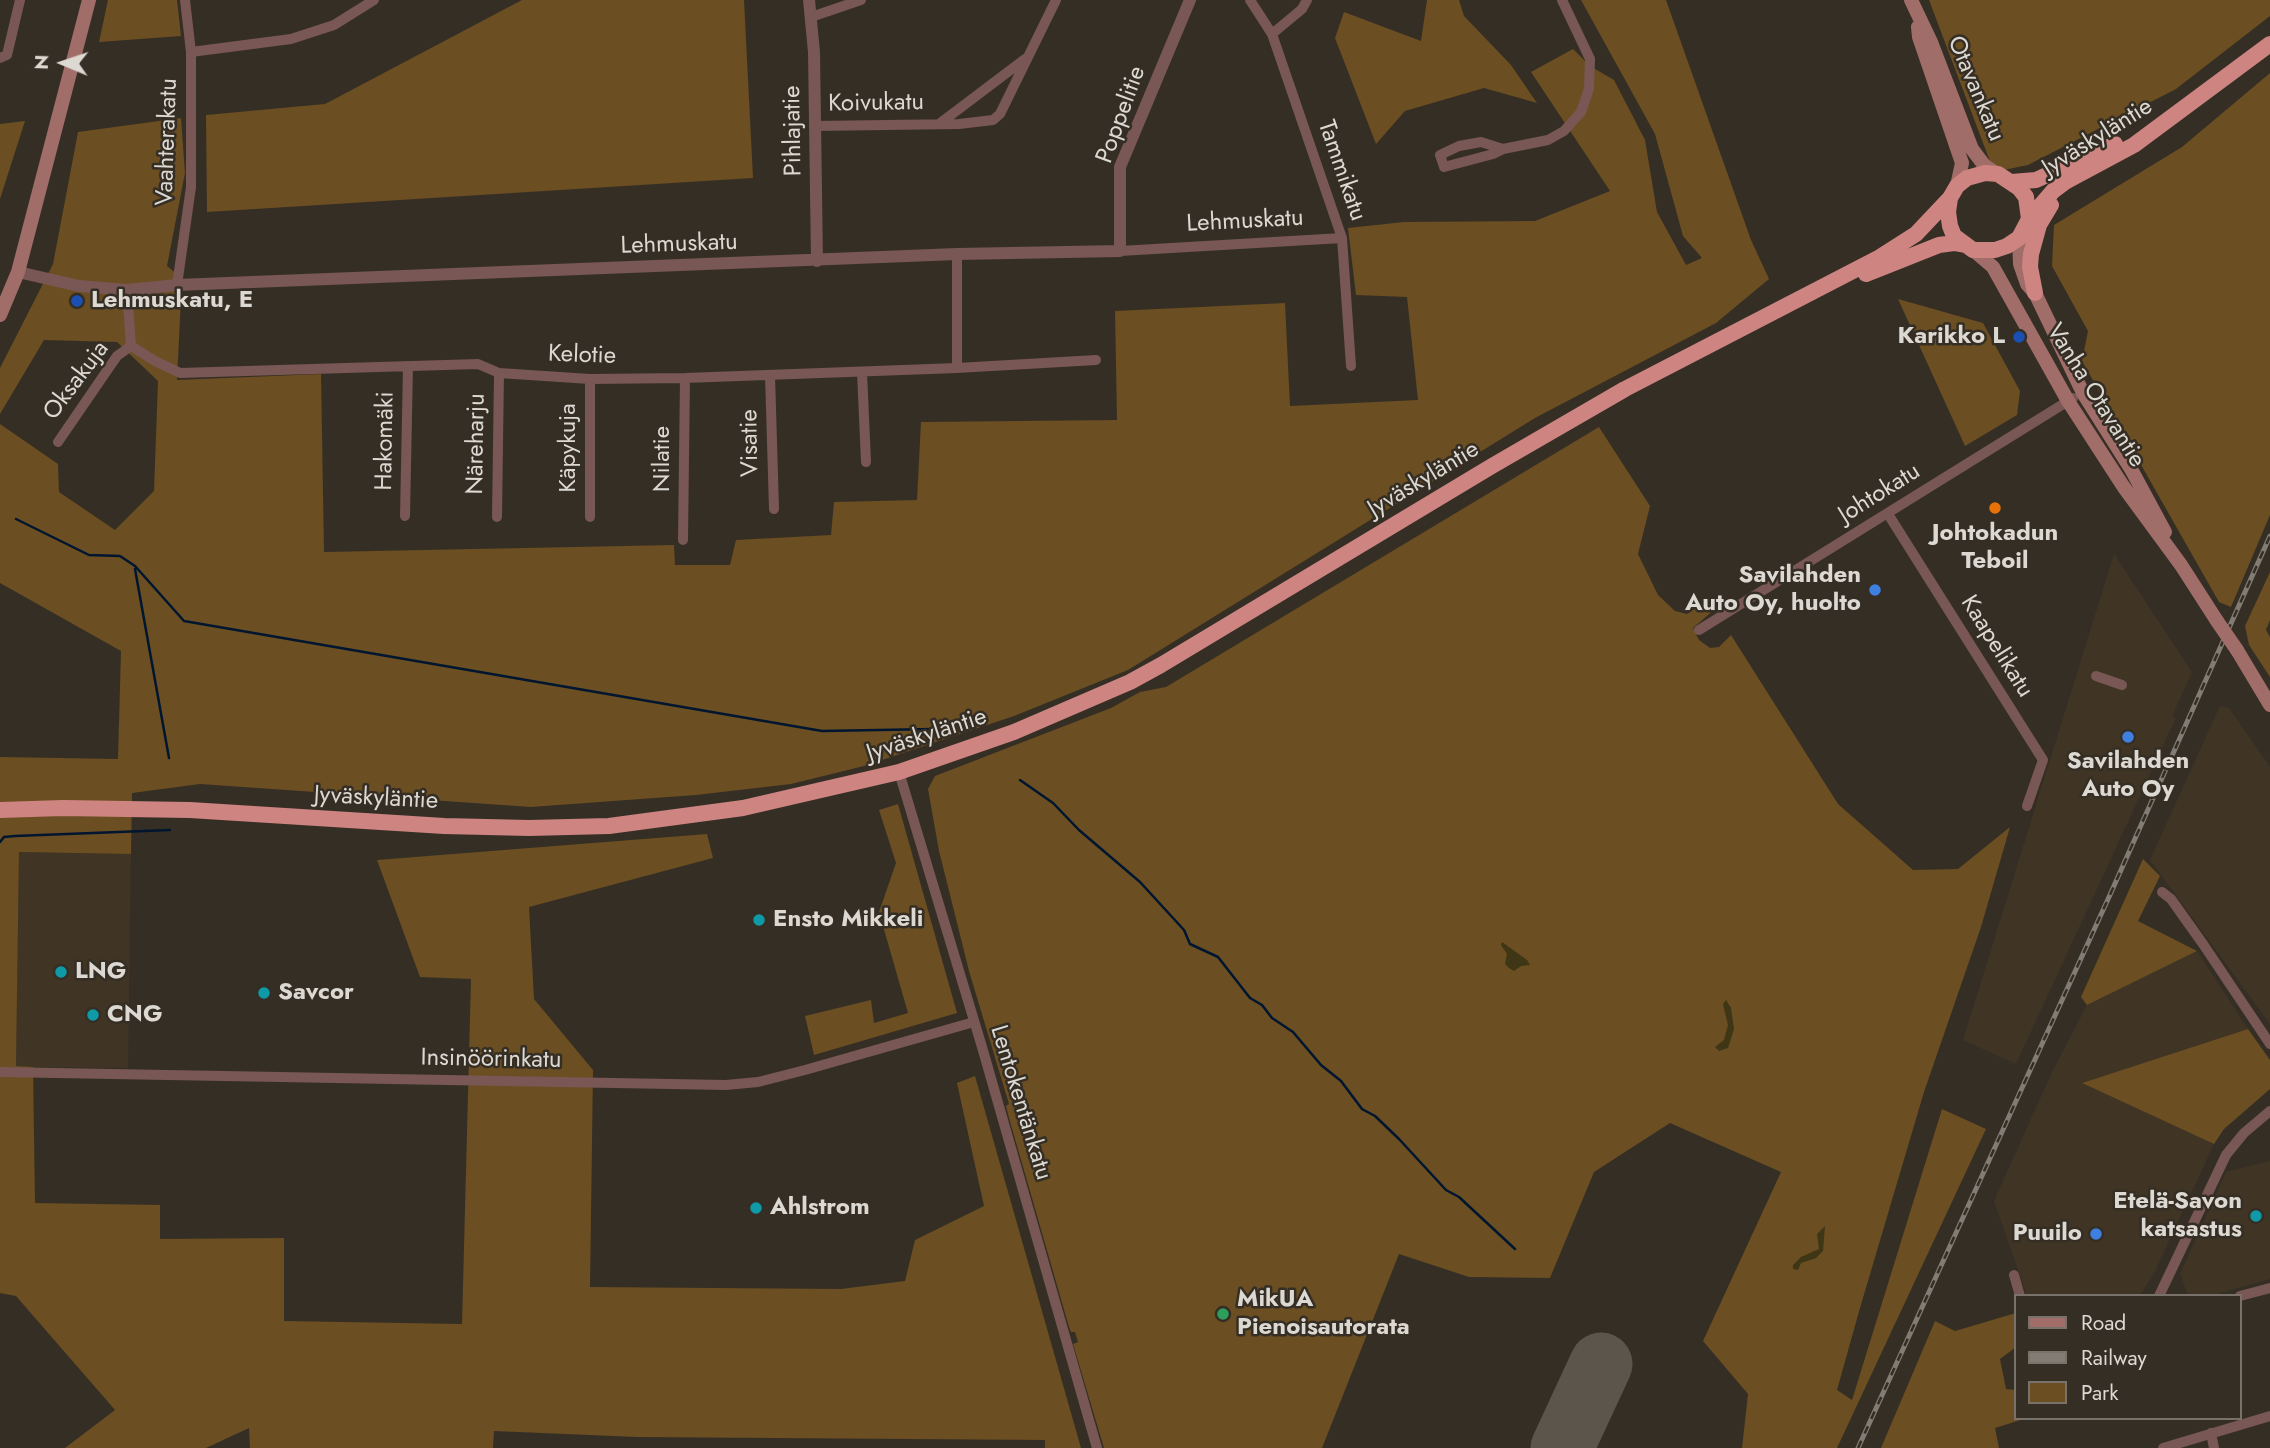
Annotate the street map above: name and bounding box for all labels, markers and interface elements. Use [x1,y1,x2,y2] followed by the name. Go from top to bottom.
[28,28,98,98] north arrow
[1940,32,2010,146] street label: Otavankatu
[28,54,55,70] text: N
[1091,62,1153,168] street label: Poppelitie
[151,78,185,206] street label: Vaahterakatu
[779,85,809,177] street label: Pihlajatie
[828,89,924,119] street label: Koivukatu
[2038,93,2158,183] street label: Jyväskyläntie
[1310,117,1372,225] street label: Tammikatu
[1186,205,1304,239] street label: Lehmuskatu
[620,229,738,261] street label: Lehmuskatu
[91,287,253,315] place label: Lehmuskatu, E
[69,293,85,309] marker: Lehmuskatu, E
[2039,319,2151,473] street label: Vanha Otavantie
[1897,323,2005,351] place label: Karikko L
[2011,329,2027,345] marker: Karikko L
[38,336,116,426] street label: Oksakuja
[547,340,617,372] street label: Kelotie
[371,391,401,491] street label: Hakomäki
[462,393,492,495] street label: Näreharju
[555,403,583,493] street label: Käpykuja
[736,409,766,477] street label: Visatie
[649,426,677,492] street label: Nilatie
[1363,436,1485,524] street label: Jyväskyläntie
[1834,458,1926,530] street label: Johtokatu
[1987,500,2003,516] marker: Johtokadun Teboil
[1932,520,2058,576] place label: Johtokadun Teboil
[1685,562,1861,618] place label: Savilahden Auto Oy, huolto
[1867,582,1883,598] marker: Savilahden Auto Oy, huolto
[1953,591,2039,703] street label: Kaapelikatu
[863,703,991,769] street label: Jyväskyläntie
[2120,729,2136,745] marker: Savilahden Auto Oy
[2067,748,2189,804] place label: Savilahden Auto Oy
[313,781,439,817] street label: Jyväskyläntie
[773,906,923,934] place label: Ensto Mikkeli
[751,912,767,928] marker: Ensto Mikkeli
[75,958,126,986] place label: LNG
[53,964,69,980] marker: LNG
[278,979,354,1007] place label: Savcor
[256,985,272,1001] marker: Savcor
[107,1001,162,1029] place label: CNG
[85,1007,101,1023] marker: CNG
[983,1022,1057,1184] street label: Lentokentänkatu
[420,1044,562,1076] street label: Insinöörinkatu
[2113,1188,2242,1244] place label: Etelä-Savon katsastus
[770,1194,870,1222] place label: Ahlstrom
[748,1200,764,1216] marker: Ahlstrom
[2248,1208,2264,1224] marker: Etelä-Savon katsastus
[2013,1220,2082,1248] place label: Puuilo
[2088,1226,2104,1242] marker: Puuilo
[1237,1286,1410,1342] place label: MikUA Pienoisautorata
[2014,1294,2242,1420] legend
[1215,1306,1231,1322] marker: MikUA Pienoisautorata
[2081,1308,2126,1338] text: Road
[2081,1343,2147,1373] text: Railway
[2081,1378,2118,1408] text: Park

